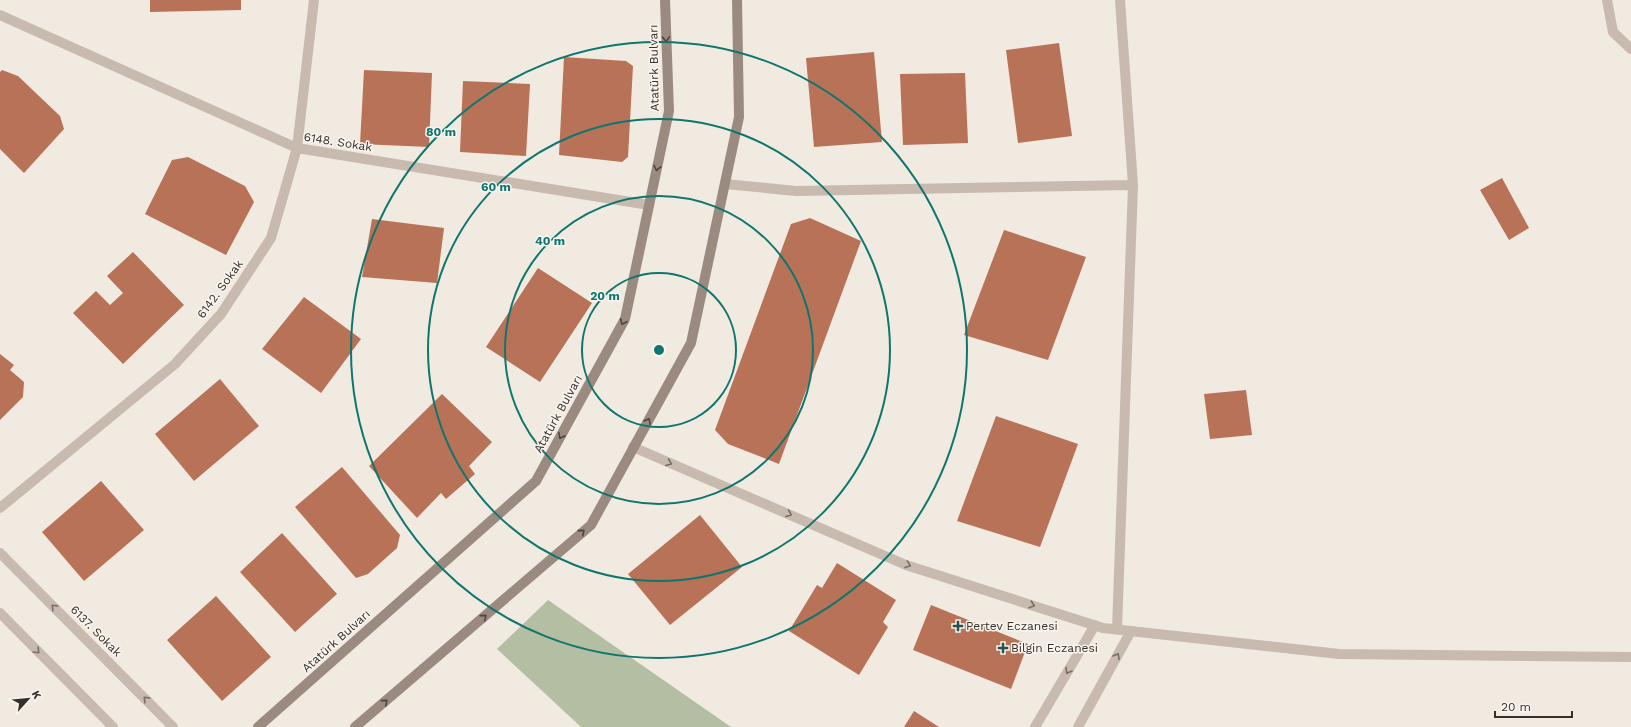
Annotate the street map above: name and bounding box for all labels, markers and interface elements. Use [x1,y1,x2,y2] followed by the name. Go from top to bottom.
[646,25,662,111] street label: Atatürk Bulvarı
[662,36,671,42] one-way arrow
[426,125,456,139] text: 80 m
[303,130,373,154] street label: 6148. Sokak
[654,164,662,171] one-way arrow
[481,180,511,194] text: 60 m
[535,234,565,248] text: 40 m
[194,257,246,321] street label: 6142. Sokak
[590,289,620,303] text: 20 m
[620,317,628,325] one-way arrow
[652,343,666,357] centre of rings
[531,373,585,455] street label: Atatürk Bulvarı
[643,418,651,425] one-way arrow
[558,432,565,439] one-way arrow
[666,458,673,466] one-way arrow
[784,509,792,517] one-way arrow
[578,530,585,537] one-way arrow
[905,561,912,569] one-way arrow
[1028,600,1035,609] one-way arrow
[68,603,125,660] street label: 6137. Sokak
[51,604,59,612] one-way arrow
[299,607,373,675] street label: Atatürk Bulvarı
[479,615,486,622] one-way arrow
[966,619,1058,633] place label: Pertev Eczanesi
[953,621,963,631] marker: Pertev Eczanesi
[1011,641,1098,655] place label: Bilgin Eczanesi
[998,643,1008,653] marker: Bilgin Eczanesi
[32,646,40,654] one-way arrow
[1112,653,1119,660] one-way arrow
[1066,667,1073,674] one-way arrow
[8,679,48,719] north arrow
[29,688,44,701] text: K
[1495,693,1572,719] scale bar
[143,696,151,704] one-way arrow
[380,699,388,706] one-way arrow
[1501,700,1531,714] text: 20 m

